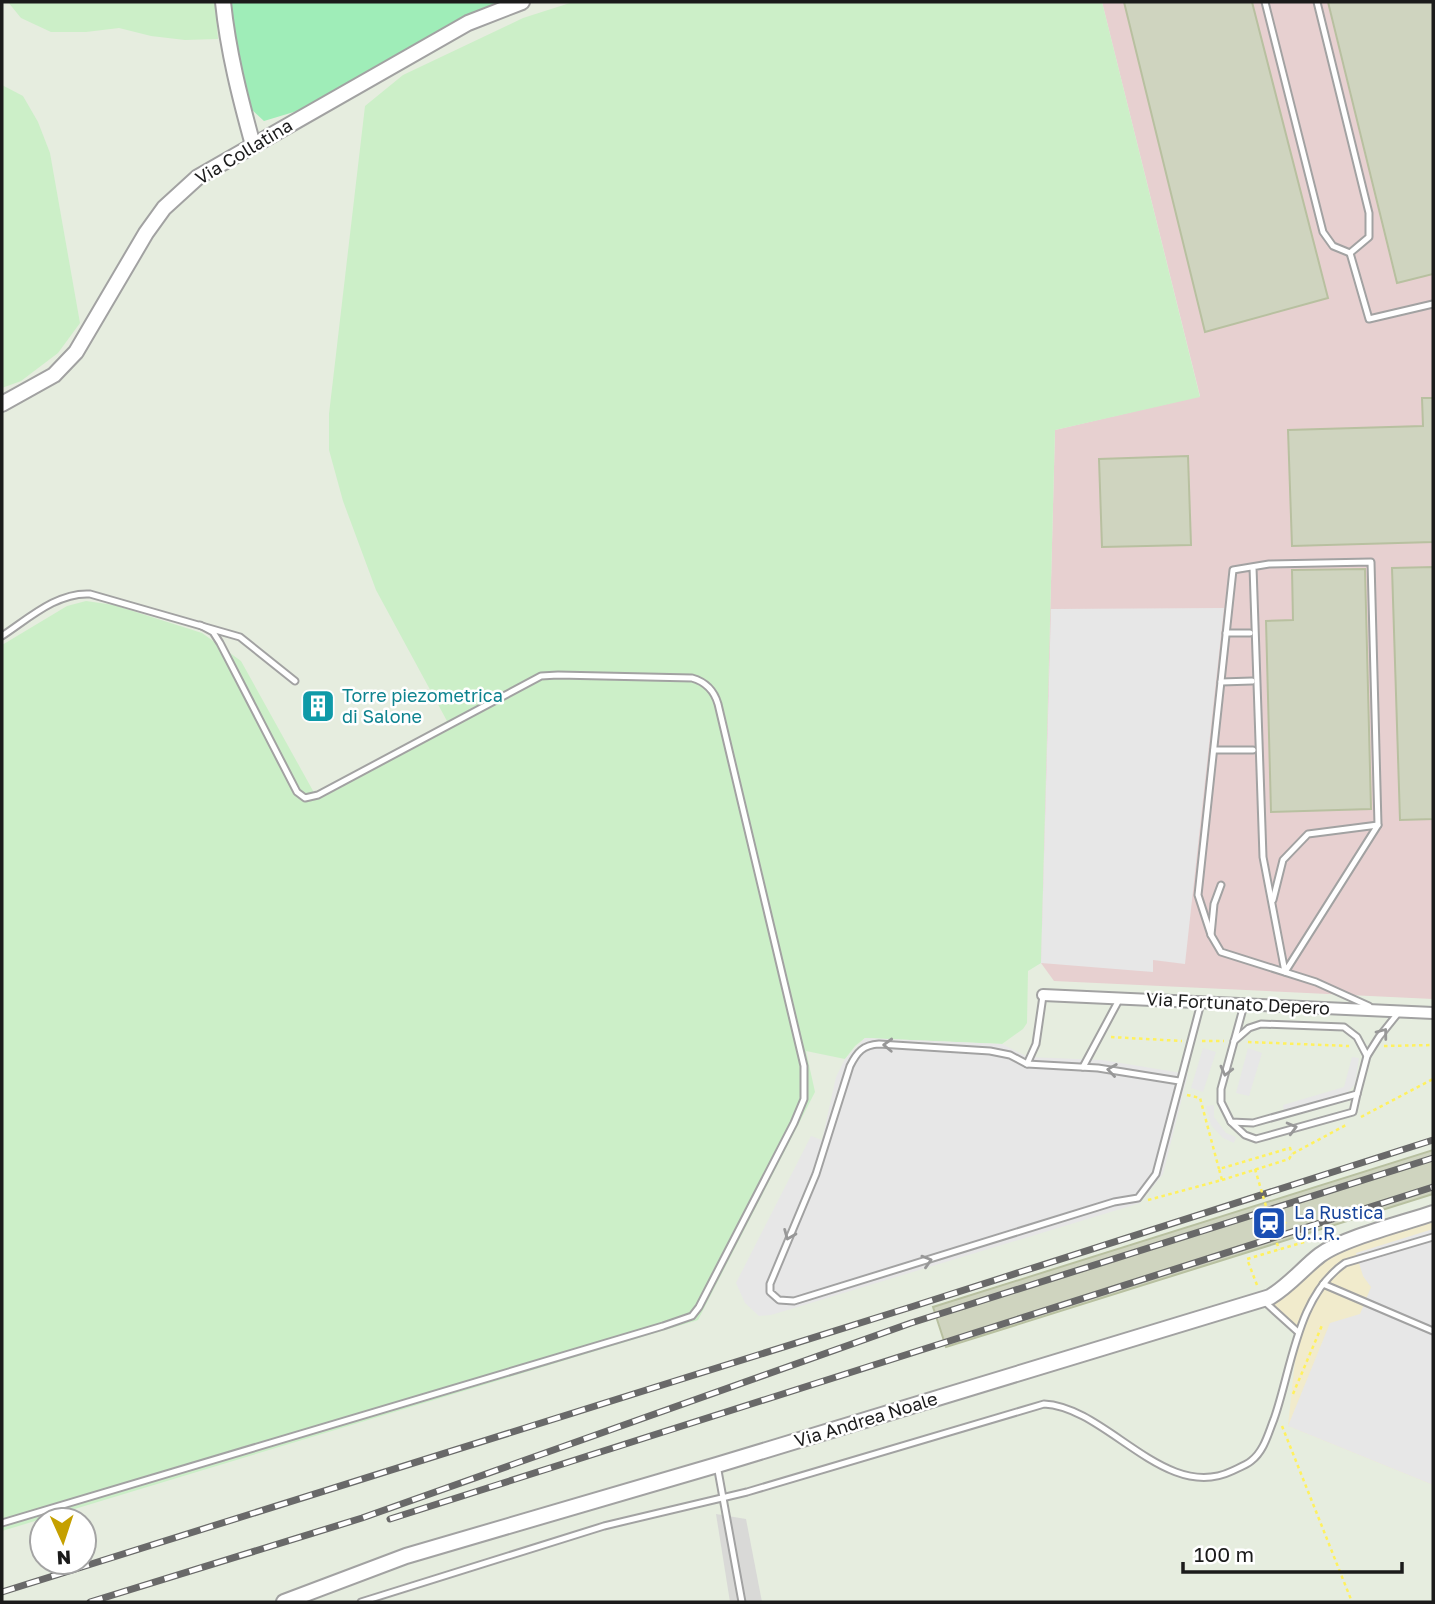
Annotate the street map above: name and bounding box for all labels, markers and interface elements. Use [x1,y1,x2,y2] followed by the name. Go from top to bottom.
[191,114,296,189] street label: Via Collatina
[342,684,503,727] place label: Torre piezometrica di Salone
[299,687,337,725] building icon: Torre piezometrica di Salone
[1146,987,1331,1019] street label: Via Fortunato Depero
[1374,1028,1387,1041] one-way arrow
[882,1037,893,1052] one-way arrow
[1106,1062,1118,1077] one-way arrow
[1220,1065,1234,1077] one-way arrow
[1286,1122,1298,1137] one-way arrow
[1294,1201,1383,1244] place label: La Rustica U.I.R.
[1250,1204,1288,1242] station icon: La Rustica U.I.R.
[784,1228,798,1240] one-way arrow
[920,1254,932,1269] one-way arrow
[792,1387,940,1451] street label: Via Andrea Noale
[28,1506,98,1576] north arrow
[1183,1530,1402,1574] scale bar
[1194,1541,1254,1567] text: 100 m
[56,1547,72,1570] text: N

